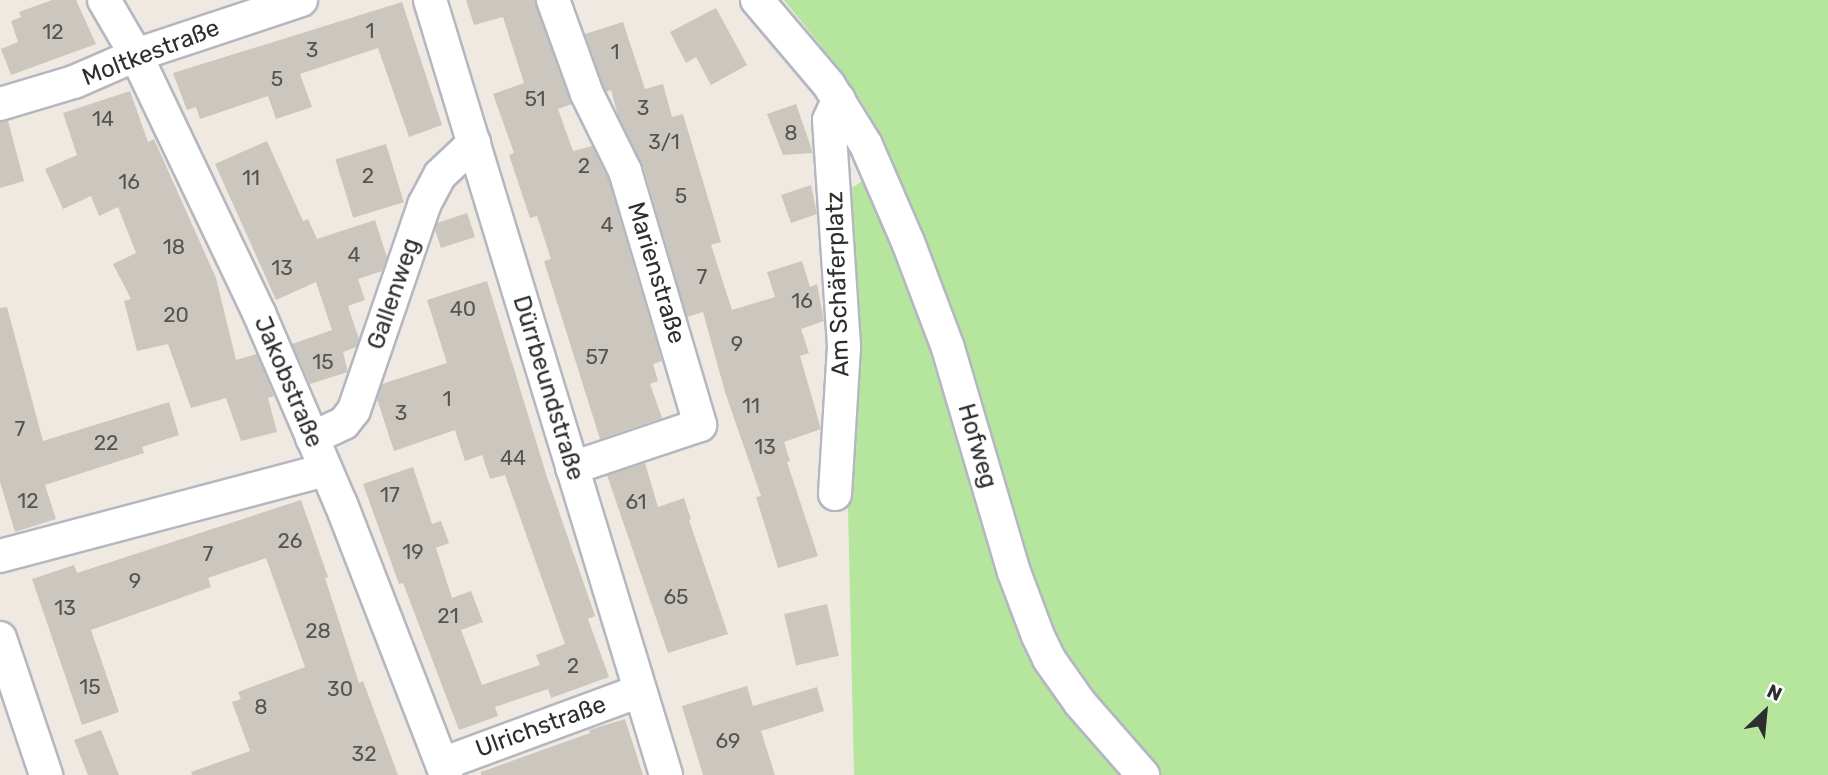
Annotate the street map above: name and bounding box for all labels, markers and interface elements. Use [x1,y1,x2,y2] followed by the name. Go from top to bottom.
[78,14,224,92] street label: Moltkestraße
[366,18,374,44] house number: 1
[42,19,64,45] house number: 12
[306,37,318,63] house number: 3
[611,39,619,65] house number: 1
[271,66,283,92] house number: 5
[524,86,546,112] house number: 51
[637,95,649,121] house number: 3
[92,106,114,132] house number: 14
[784,120,798,146] house number: 8
[648,129,680,155] house number: 3/1
[578,153,590,179] house number: 2
[362,163,374,189] house number: 2
[242,165,260,191] house number: 11
[118,169,140,195] house number: 16
[675,183,687,209] house number: 5
[820,191,856,377] street label: Am Schäferplatz
[621,199,691,347] street label: Marienstraße
[600,212,614,238] house number: 4
[163,234,185,260] house number: 18
[362,235,426,353] street label: Gallenweg
[347,242,361,268] house number: 4
[271,255,293,281] house number: 13
[697,264,707,290] house number: 7
[791,288,813,314] house number: 16
[506,292,590,484] street label: Dürrbeundstraße
[450,296,476,322] house number: 40
[163,302,189,328] house number: 20
[247,312,329,452] street label: Jakobstraße
[731,331,743,357] house number: 9
[585,344,609,370] house number: 57
[312,349,334,375] house number: 15
[443,386,451,412] house number: 1
[742,393,760,419] house number: 11
[395,400,407,426] house number: 3
[951,400,1003,492] street label: Hofweg
[15,416,25,442] house number: 7
[94,430,118,456] house number: 22
[754,434,776,460] house number: 13
[500,445,526,471] house number: 44
[380,482,400,508] house number: 17
[17,488,39,514] house number: 12
[625,489,647,515] house number: 61
[278,528,302,554] house number: 26
[402,539,424,565] house number: 19
[203,541,213,567] house number: 7
[129,568,141,594] house number: 9
[663,584,689,610] house number: 65
[54,595,76,621] house number: 13
[437,603,459,629] house number: 21
[305,618,331,644] house number: 28
[567,653,579,679] house number: 2
[79,674,101,700] house number: 15
[327,676,353,702] house number: 30
[1730,677,1800,747] north arrow
[1763,679,1786,706] text: N
[472,690,610,764] street label: Ulrichstraße
[254,694,268,720] house number: 8
[715,728,741,754] house number: 69
[352,741,376,767] house number: 32

